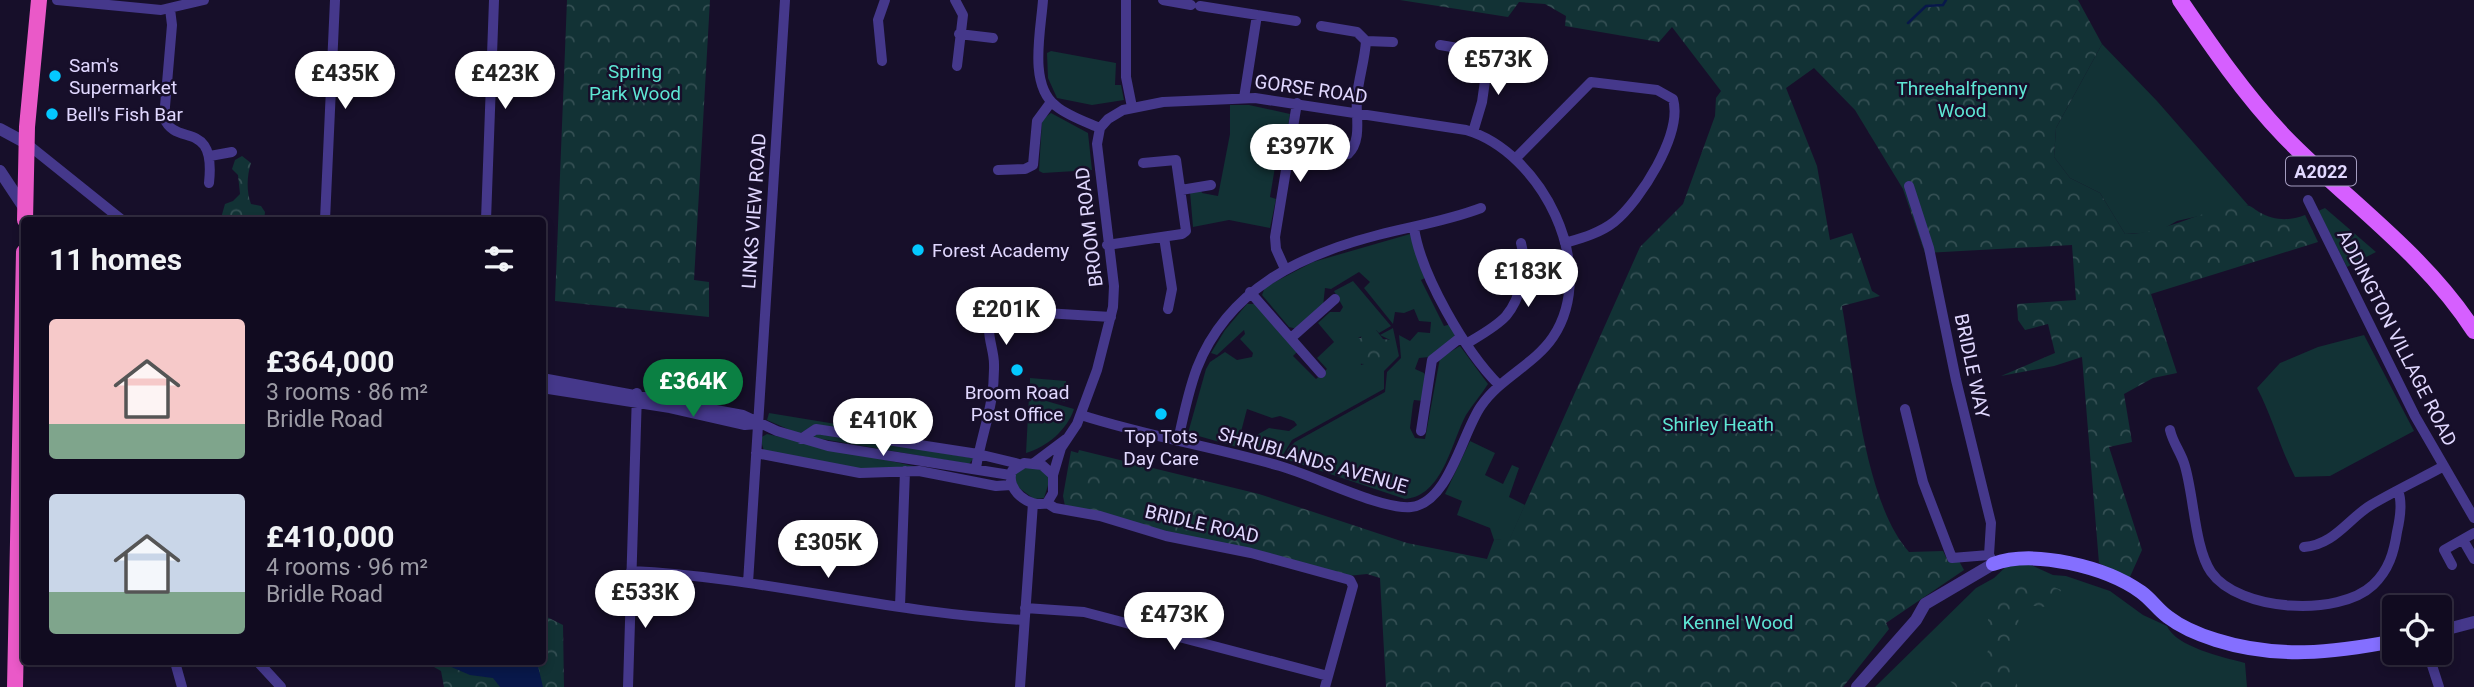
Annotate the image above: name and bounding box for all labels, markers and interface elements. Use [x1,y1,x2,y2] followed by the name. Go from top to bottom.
[1449,38,1547,97] pin: £573K
[1464,46,1532,73] text: £573K
[296,52,394,111] pin: £435K
[456,52,554,111] pin: £423K
[69,54,177,99] place label: Sam's Supermarket
[311,60,379,87] text: £435K
[471,60,539,87] text: £423K
[589,60,681,105] park label: Spring Park Wood
[47,68,63,84] marker: Sam's Supermarket
[1253,70,1369,108] street label: GORSE ROAD
[1897,77,2027,122] park label: Threehalfpenny Wood
[66,103,184,126] place label: Bell's Fish Bar
[44,106,60,122] marker: Bell's Fish Bar
[1251,124,1349,184] pin: £397K
[737,132,771,290] street label: LINKS VIEW ROAD
[1266,133,1334,160] text: £397K
[2286,156,2356,186] road number: A2022
[1070,166,1108,288] street label: BROOM ROAD
[2332,226,2462,450] street label: ADDINGTON VILLAGE ROAD
[932,239,1069,262] place label: Forest Academy
[480,240,518,278] icon: filters
[49,242,182,277] text: 11 homes
[910,242,926,258] marker: Forest Academy
[1479,250,1577,309] pin: £183K
[1494,258,1562,285] text: £183K
[957,288,1055,347] pin: £201K
[972,296,1040,323] text: £201K
[1950,312,1994,421] street label: BRIDLE WAY
[266,344,394,379] text: £364,000
[105,347,189,431] icon: home
[644,360,742,419] pin: £364K
[1009,362,1025,378] marker: Broom Road Post Office
[659,368,727,395] text: £364K
[266,379,428,406] text: 3 rooms · 86 m²
[965,381,1069,426] place label: Broom Road Post Office
[834,398,932,458] pin: £410K
[266,406,383,433] text: Bridle Road
[1153,406,1169,422] marker: Top Tots Day Care
[849,407,917,434] text: £410K
[1662,413,1774,436] park label: Shirley Heath
[1215,422,1411,498] street label: SHRUBLANDS AVENUE
[1123,425,1199,470] place label: Top Tots Day Care
[1143,500,1261,548] street label: BRIDLE ROAD
[266,519,394,554] text: £410,000
[779,520,877,580] pin: £305K
[105,522,189,606] icon: home
[794,529,862,556] text: £305K
[266,554,428,581] text: 4 rooms · 96 m²
[596,570,694,630] pin: £533K
[611,579,679,606] text: £533K
[266,581,383,608] text: Bridle Road
[1125,592,1223,652] pin: £473K
[2382,595,2452,665] map controls
[2382,595,2452,665] button: locate
[1140,601,1208,628] text: £473K
[1682,611,1794,634] park label: Kennel Wood

